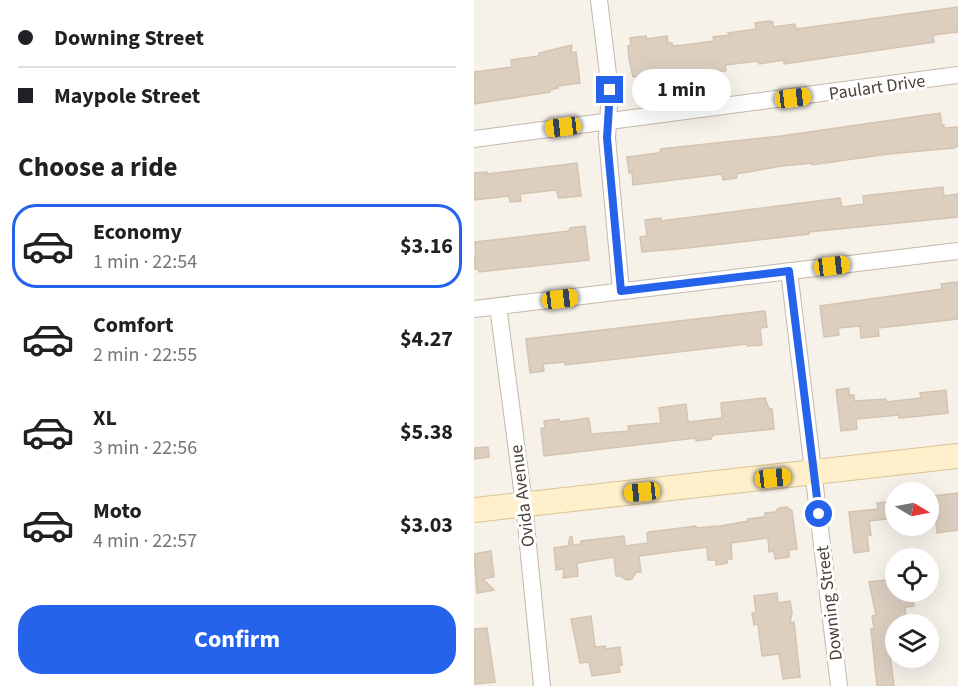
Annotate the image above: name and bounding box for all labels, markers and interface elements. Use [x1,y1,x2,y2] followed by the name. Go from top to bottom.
[54,22,204,54] text: Downing Street
[827,68,927,107] street label: Paulart Drive
[631,69,730,111] callout: 1 min
[596,76,623,103] route end
[657,76,706,104] text: 1 min
[54,80,200,112] text: Maypole Street
[774,87,812,109] car
[544,116,582,138] car
[18,148,178,187] text: Choose a ride
[93,216,182,248] text: Economy
[21,219,75,273] icon: car
[400,230,453,262] text: $3.16
[93,248,197,276] text: 1 min · 22:54
[813,255,851,277] car
[541,288,579,310] car
[93,309,174,341] text: Comfort
[21,312,75,366] icon: car
[400,323,453,355] text: $4.27
[93,341,197,369] text: 2 min · 22:55
[93,402,117,434] text: XL
[21,405,75,459] icon: car
[400,416,453,448] text: $5.38
[93,434,197,462] text: 3 min · 22:56
[504,443,541,549] street label: Ovida Avenue
[754,467,792,489] car
[623,481,661,503] car
[885,482,939,536] north arrow
[885,482,939,668] map controls
[93,495,142,527] text: Moto
[21,498,75,552] icon: car
[805,500,832,527] route start
[400,509,453,541] text: $3.03
[93,527,197,555] text: 4 min · 22:57
[810,544,849,662] street label: Downing Street
[885,548,939,602] button: locate
[18,605,456,674] button: Confirm
[885,614,939,668] button: layers

